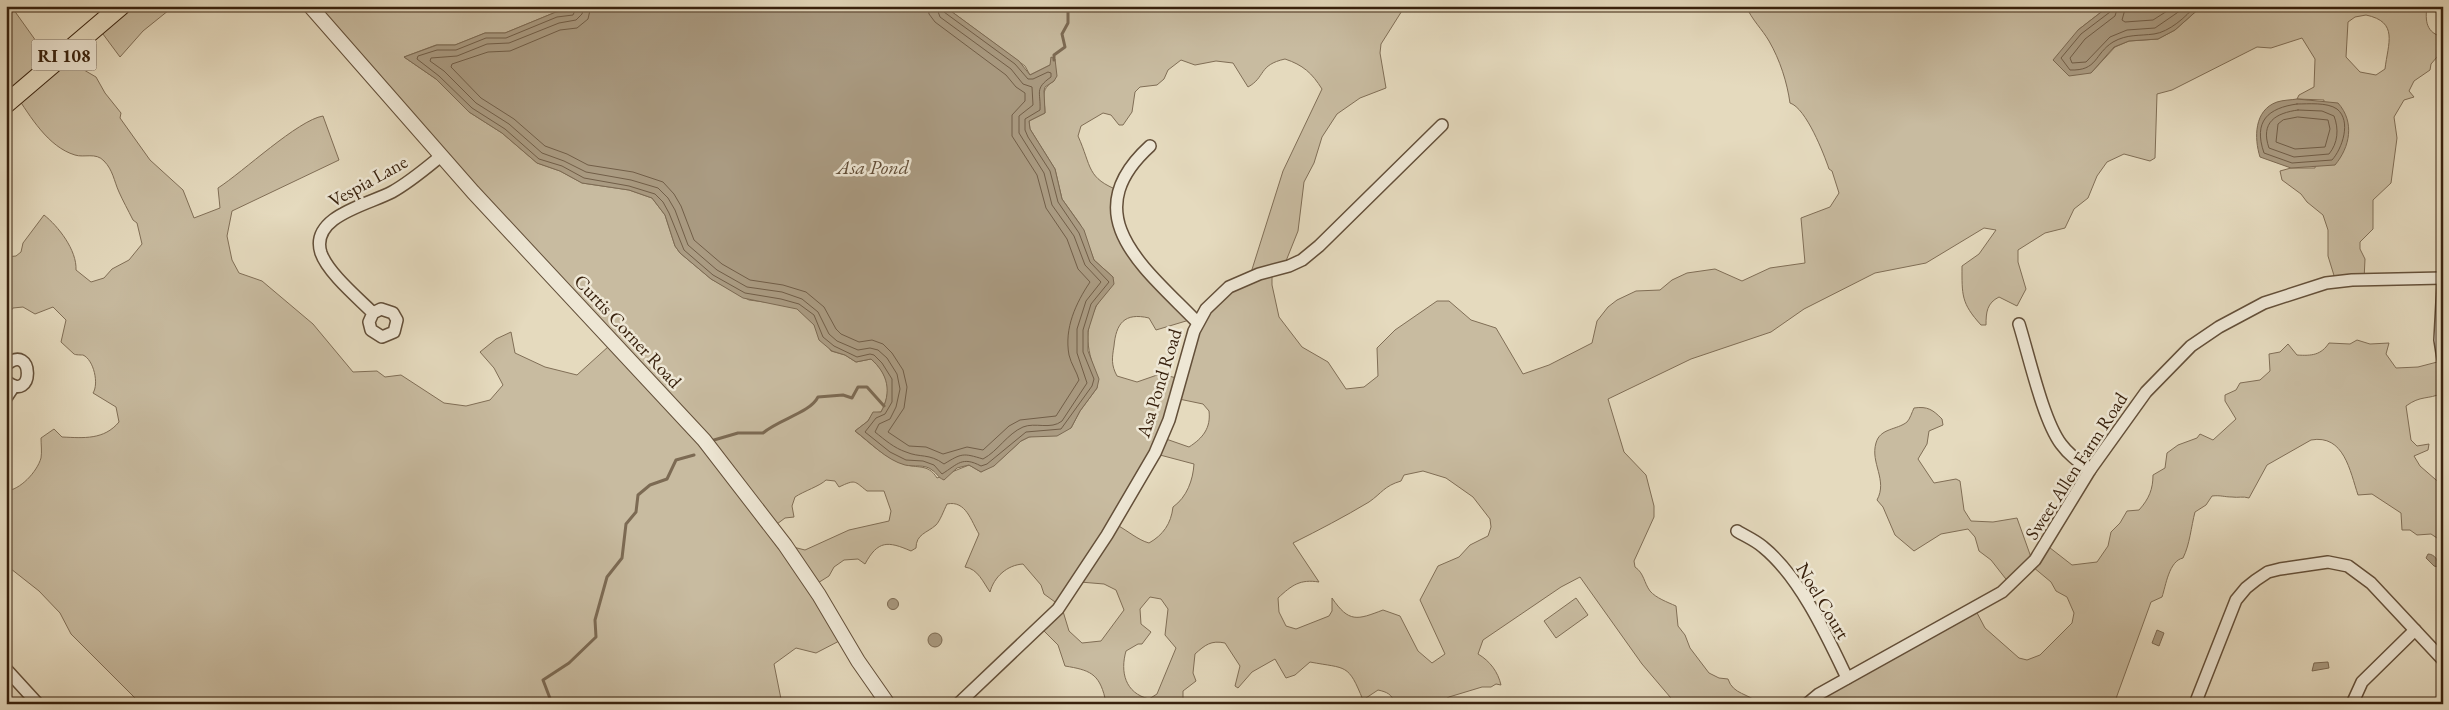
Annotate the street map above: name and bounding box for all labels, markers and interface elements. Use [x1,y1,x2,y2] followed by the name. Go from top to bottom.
[32,40,96,70] road number: RI 108
[324,149,412,213] street label: Vespia Lane
[835,154,910,180] water label: Asa Pond
[569,269,688,394] street label: Curtis Corner Road
[1130,325,1188,442] street label: Asa Pond Road
[2019,387,2133,544] street label: Sweet Allen Farm Road
[1790,558,1856,644] street label: Noel Court

